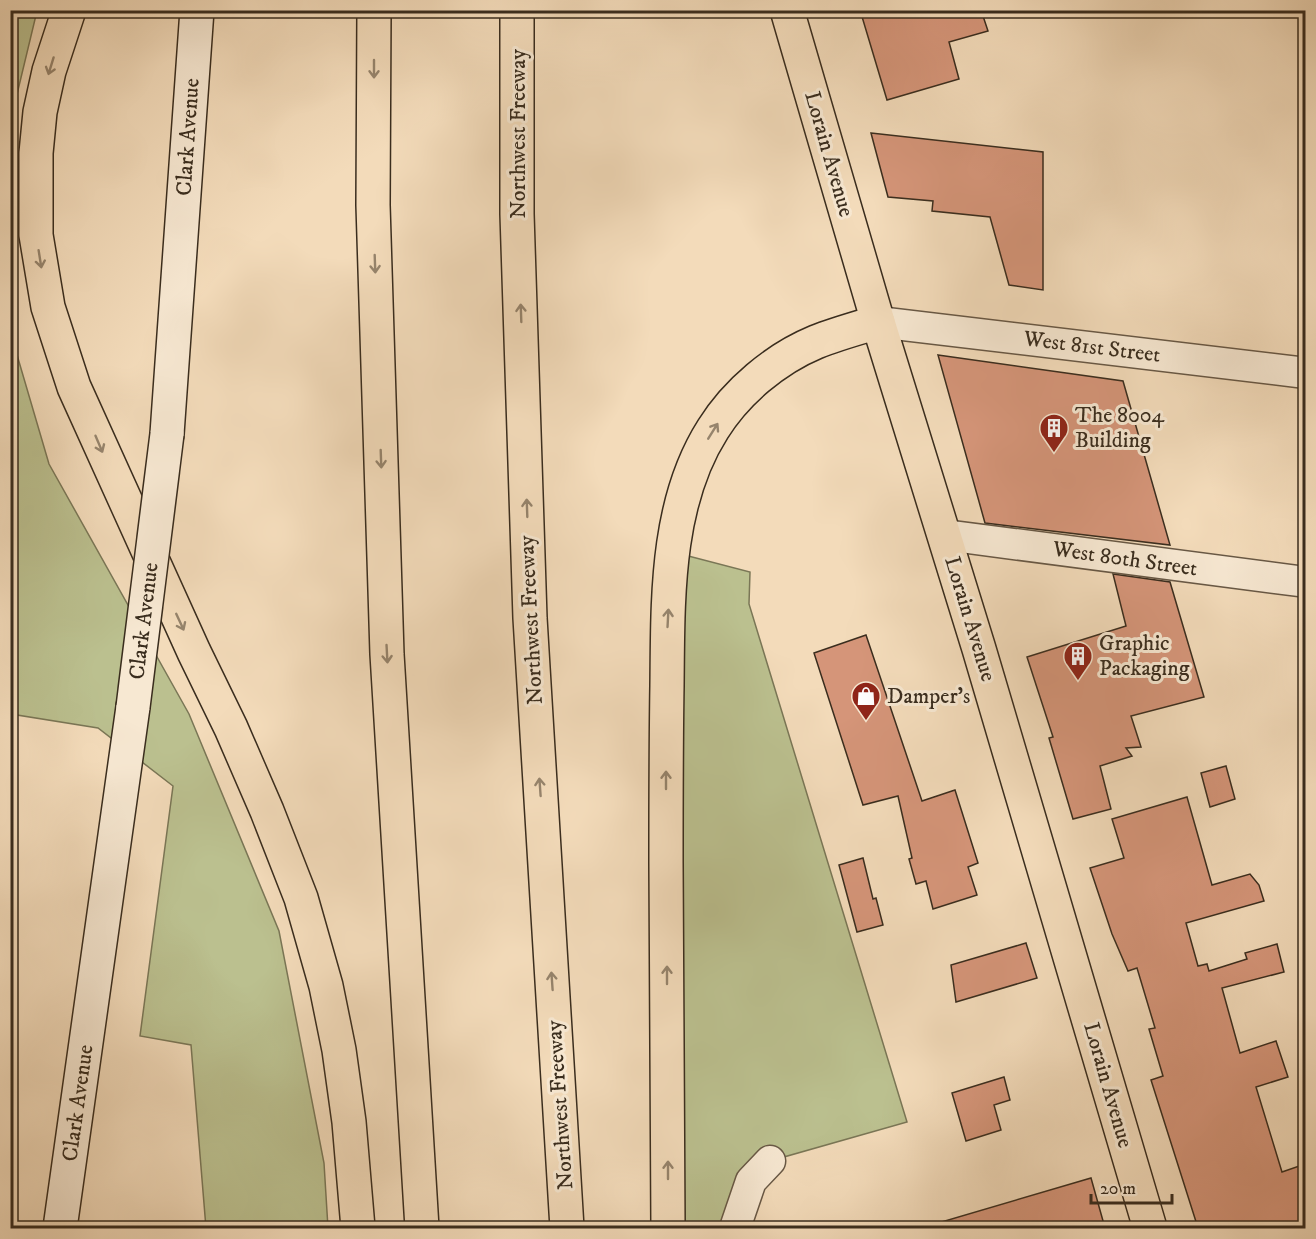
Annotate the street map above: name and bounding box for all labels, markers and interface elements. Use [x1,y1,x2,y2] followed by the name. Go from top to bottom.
[505,49,532,219] street label: Northwest Freeway
[45,56,56,75] one-way arrow
[368,58,380,78] one-way arrow
[170,77,206,197] street label: Clark Avenue
[798,88,860,220] street label: Lorain Avenue
[35,249,46,269] one-way arrow
[369,253,381,273] one-way arrow
[515,304,526,324] one-way arrow
[1021,325,1162,369] street label: West 81st Street
[1075,402,1166,454] place label: The 8004 Building
[1038,412,1070,454] building icon: The 8004 Building
[708,423,720,440] one-way arrow
[94,435,105,453] one-way arrow
[375,448,386,468] one-way arrow
[521,499,532,519] one-way arrow
[513,534,549,705] street label: Northwest Freeway
[1050,535,1199,582] street label: West 80th Street
[938,553,1002,685] street label: Lorain Avenue
[123,561,165,681] street label: Clark Avenue
[663,608,674,628] one-way arrow
[174,612,186,630] one-way arrow
[1099,630,1190,682] place label: Graphic Packaging
[1062,640,1094,682] building icon: Graphic Packaging
[381,643,392,663] one-way arrow
[850,680,882,722] shop icon: Damper's
[887,683,970,710] place label: Damper's
[660,771,672,791] one-way arrow
[535,777,546,797] one-way arrow
[661,966,673,986] one-way arrow
[546,972,557,992] one-way arrow
[541,1019,579,1191] street label: Northwest Freeway
[1077,1019,1139,1151] street label: Lorain Avenue
[56,1043,100,1163] street label: Clark Avenue
[662,1161,674,1181] one-way arrow
[1091,1167,1172,1205] scale bar
[1100,1178,1136,1200] text: 20 m

